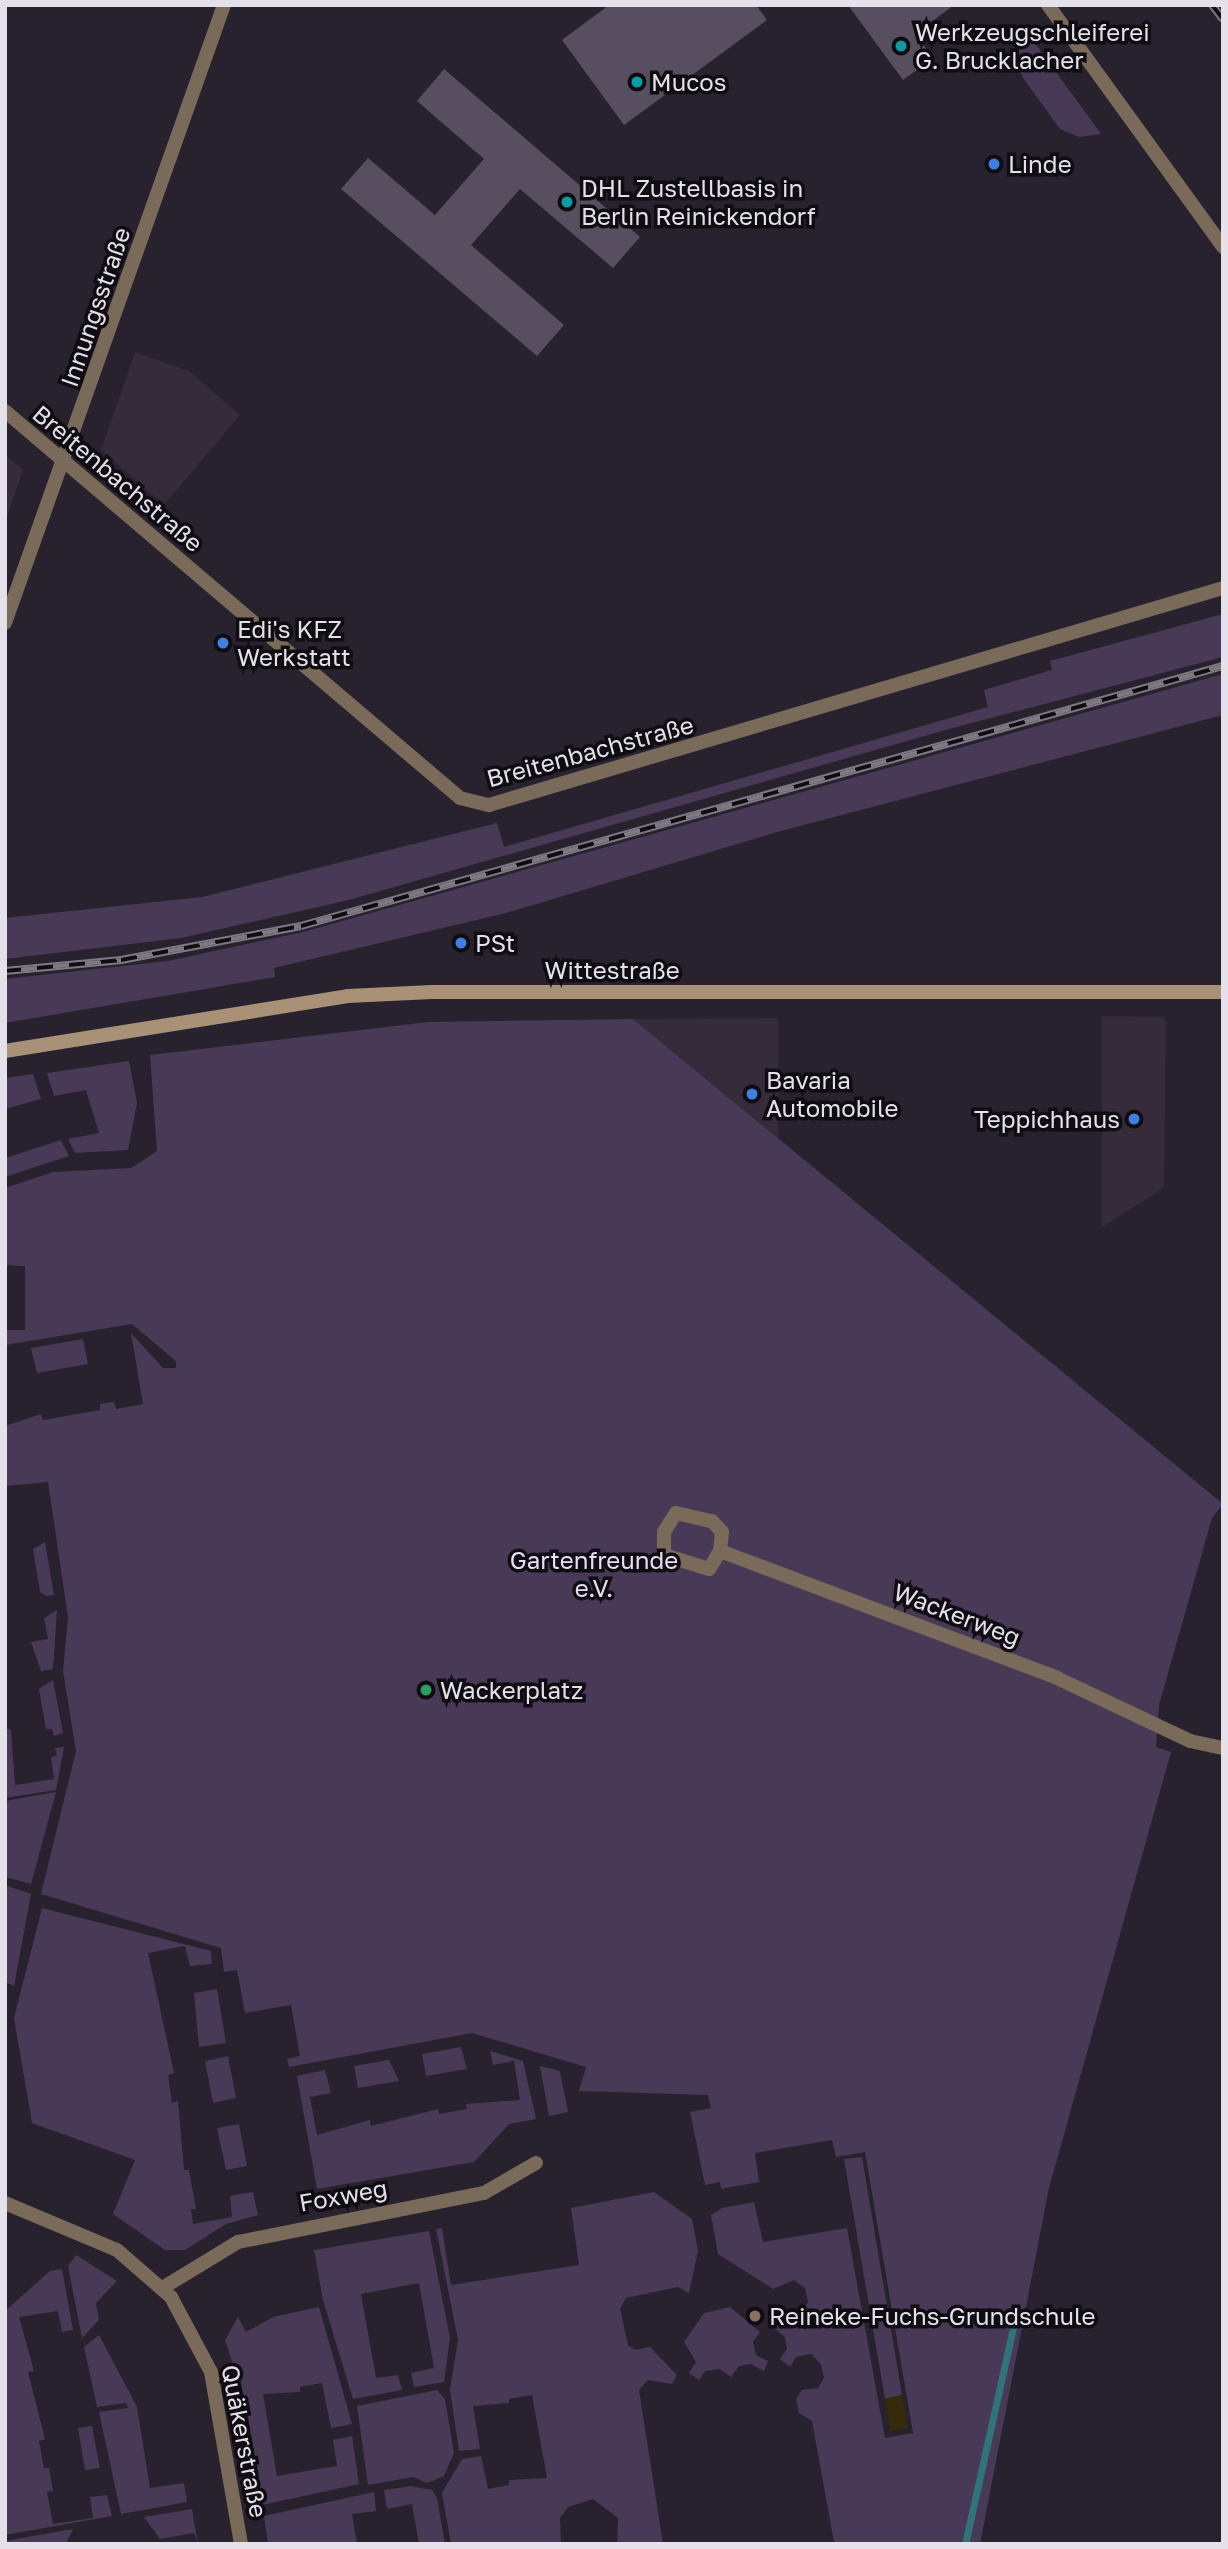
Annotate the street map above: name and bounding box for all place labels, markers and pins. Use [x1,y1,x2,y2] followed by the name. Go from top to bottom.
[915,18,1150,74] place label: Werkzeugschleiferei G. Brucklacher
[893,38,909,54] marker: Werkzeugschleiferei G. Brucklacher
[651,68,726,96] place label: Mucos
[629,74,645,90] marker: Mucos
[1008,150,1072,178] place label: Linde
[986,156,1002,172] marker: Linde
[581,174,815,230] place label: DHL Zustellbasis in Berlin Reinickendorf
[559,194,575,210] marker: DHL Zustellbasis in Berlin Reinickendorf
[237,615,351,671] place label: Edi's KFZ Werkstatt
[215,635,231,651] marker: Edi's KFZ Werkstatt
[475,929,515,957] place label: PSt
[453,935,469,951] marker: PSt
[766,1066,898,1122] place label: Bavaria Automobile
[744,1086,760,1102] marker: Bavaria Automobile
[974,1105,1120,1133] place label: Teppichhaus
[1126,1111,1142,1127] marker: Teppichhaus
[440,1676,583,1704] place label: Wackerplatz
[418,1682,434,1698] marker: Wackerplatz
[769,2302,1095,2330] place label: Reineke-Fuchs-Grundschule
[747,2308,763,2324] marker: Reineke-Fuchs-Grundschule

